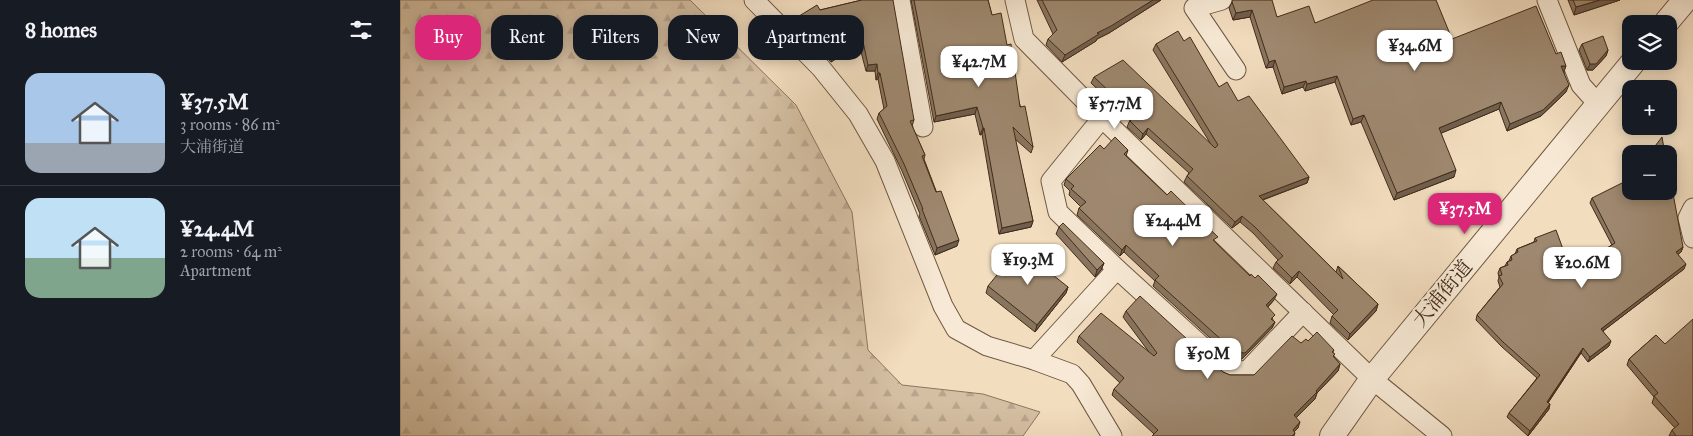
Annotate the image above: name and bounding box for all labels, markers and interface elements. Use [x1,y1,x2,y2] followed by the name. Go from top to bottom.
[415,15,481,60] chip: Buy
[491,15,563,60] chip: Rent
[573,15,658,60] chip: Filters
[668,15,738,60] chip: New
[748,15,864,60] chip: Apartment
[1622,15,1677,200] map controls
[1622,15,1677,70] button: layers
[347,16,375,44] icon: filters
[25,17,97,43] text: 8 homes
[1374,30,1456,72] pin: ¥34.6M
[1388,36,1442,55] text: ¥34.6M
[938,46,1020,88] pin: ¥42.7M
[951,52,1007,71] text: ¥42.7M
[1622,80,1677,135] button: +
[1074,88,1156,130] pin: ¥57.7M
[180,89,249,115] text: ¥37.5M
[65,93,125,153] icon: home
[1088,94,1142,113] text: ¥57.7M
[180,115,280,134] text: 3 rooms · 86 m²
[180,137,244,156] text: 大浦街道
[1622,145,1677,200] button: −
[1424,192,1506,235] pin: ¥37.5M
[1439,199,1491,218] text: ¥37.5M
[1132,204,1214,247] pin: ¥24.4M
[1145,211,1201,230] text: ¥24.4M
[180,216,254,242] text: ¥24.4M
[65,218,125,278] icon: home
[180,242,282,261] text: 2 rooms · 64 m²
[987,244,1069,286] pin: ¥19.3M
[1541,246,1623,289] pin: ¥20.6M
[1002,250,1054,269] text: ¥19.3M
[1554,253,1610,272] text: ¥20.6M
[1407,255,1477,331] street label: 大浦街道
[180,261,252,280] text: Apartment
[1178,338,1238,380] pin: ¥50M
[1186,344,1230,363] text: ¥50M

